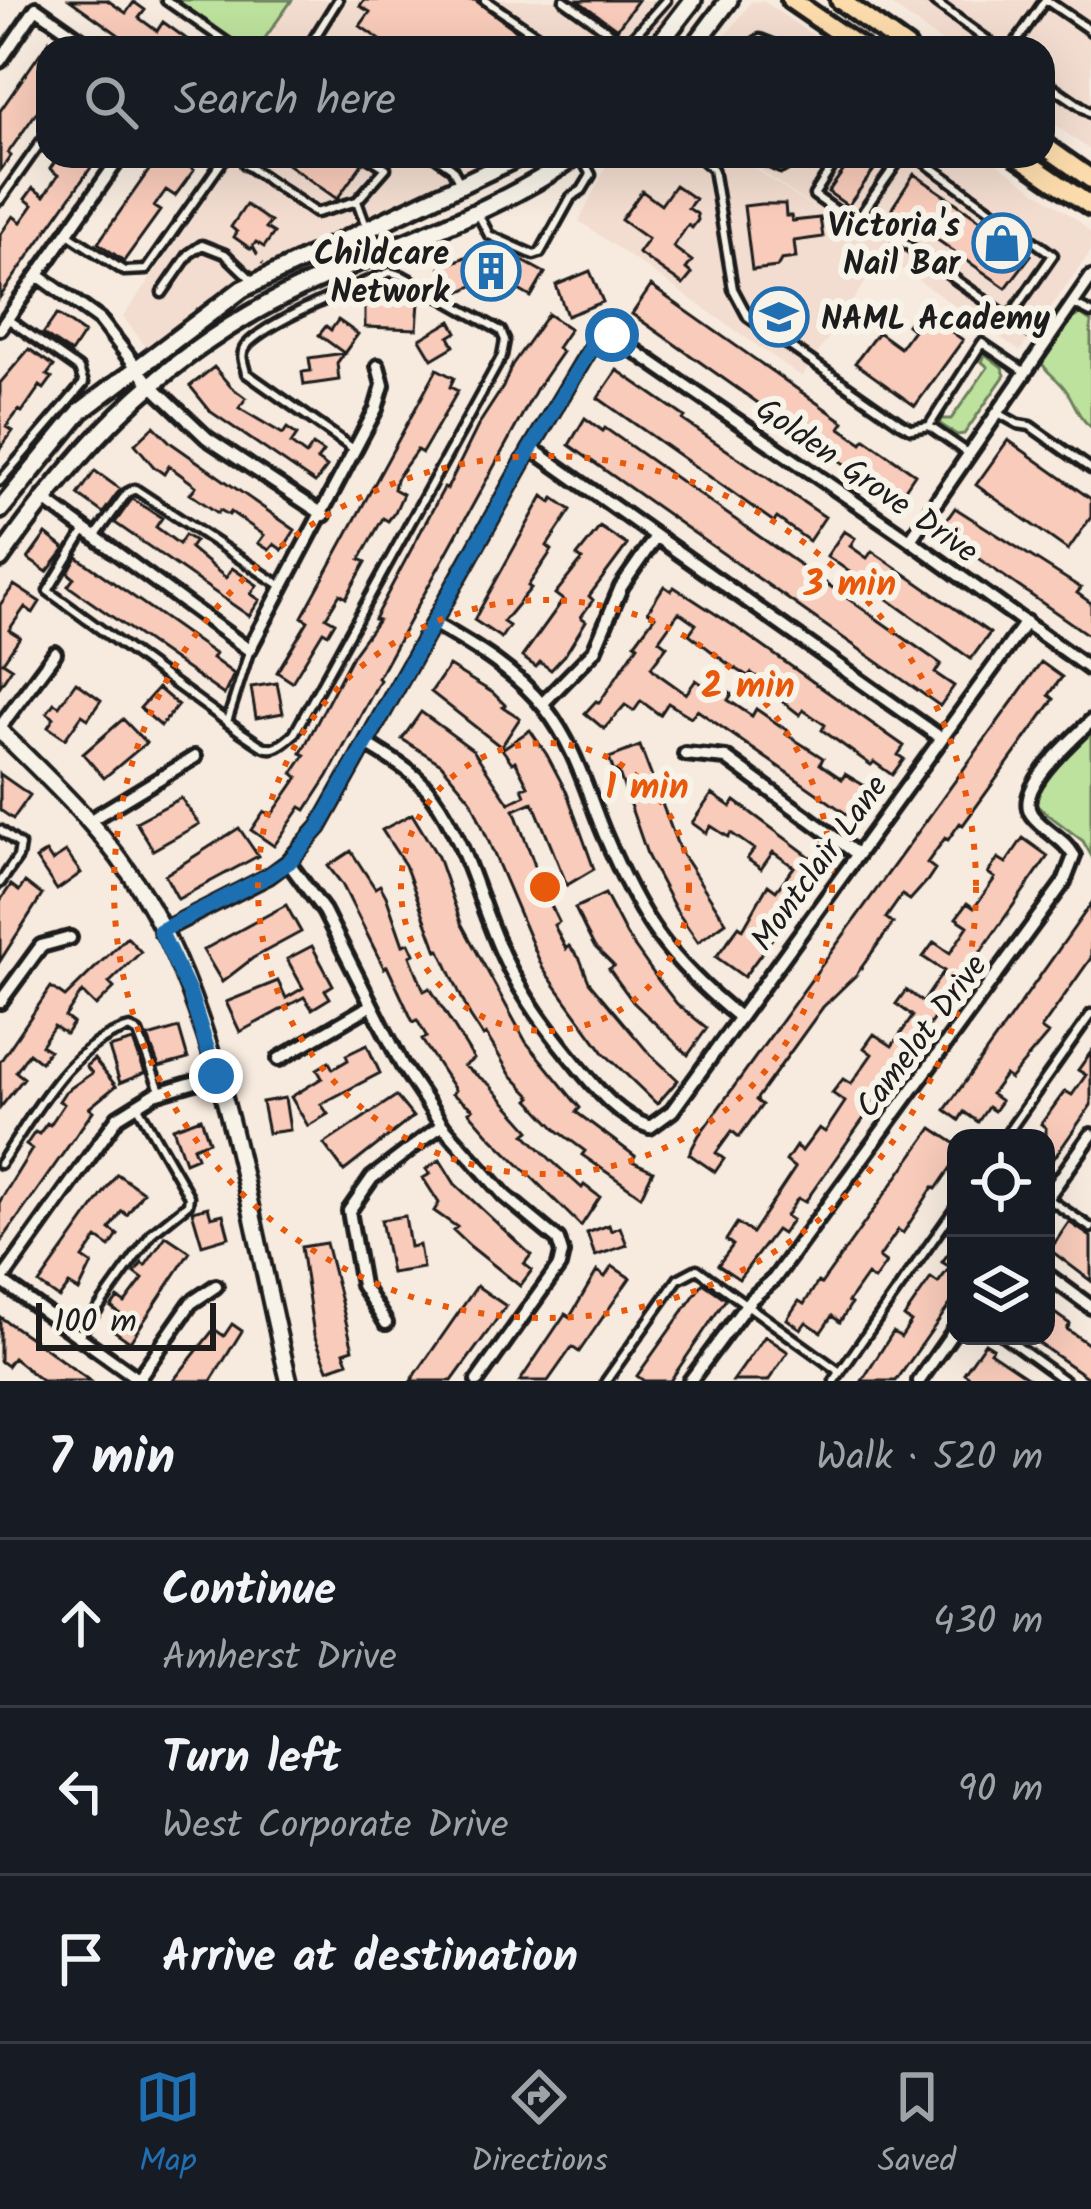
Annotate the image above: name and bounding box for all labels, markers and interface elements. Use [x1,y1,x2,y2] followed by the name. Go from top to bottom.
[36,36,1055,168] search box
[174,66,396,138] text: Search here
[78,69,144,135] icon: search
[828,201,962,292] place label: Victoria's Nail Bar
[971,212,1033,274] shop icon: Victoria's Nail Bar
[314,229,451,320] place label: Childcare Network
[460,240,522,302] building icon: Childcare Network
[748,286,810,348] school or university icon: NAML Academy
[821,294,1050,347] place label: NAML Academy
[585,308,639,362] route start
[743,385,989,579] street label: Golden Grove Drive
[803,557,896,614] text: 3 min
[701,659,795,716] text: 2 min
[605,760,689,817] text: 1 min
[738,764,903,964] street label: Montclair Lane
[524,866,566,908] centre of rings
[843,943,1002,1131] street label: Camelot Drive
[189,1049,243,1103] route end
[947,1129,1055,1345] map controls
[947,1129,1055,1237] button: locate
[947,1237,1055,1345] button: layers
[36,1297,216,1350] scale bar
[54,1297,137,1350] text: 100 m
[48,1419,175,1500] text: 7 min
[816,1428,1043,1490] text: Walk · 520 m
[162,1556,336,1628] text: Continue
[48,1590,114,1656] icon: ahead
[933,1592,1043,1654] text: 430 m
[162,1628,397,1690] text: Amherst Drive
[162,1724,341,1796] text: Turn left
[48,1758,114,1824] icon: left
[958,1760,1043,1822] text: 90 m
[162,1796,508,1858] text: West Corporate Drive
[162,1923,578,1995] text: Arrive at destination
[48,1926,114,1992] icon: arrive
[135,2064,201,2189] tab: Map
[471,2064,608,2189] tab: Directions
[878,2064,956,2189] tab: Saved

